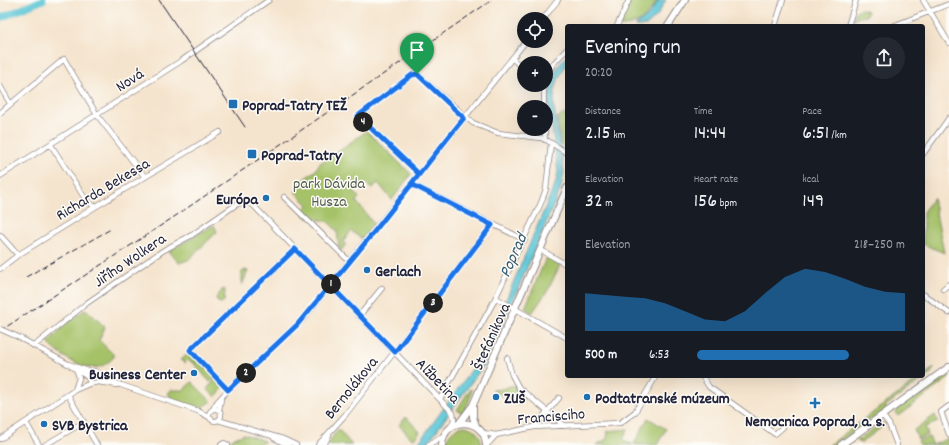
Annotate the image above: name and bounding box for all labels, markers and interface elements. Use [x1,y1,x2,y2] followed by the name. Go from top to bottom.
[517,12,553,136] map controls
[517,12,553,48] button: locate
[400,33,434,74] pin
[585,33,681,64] text: Evening run
[863,37,905,79] button: share
[406,39,428,61] icon: arrive
[517,56,553,92] button: +
[112,63,149,99] street label: Nová
[585,64,613,83] text: 20:20
[242,95,348,118] place label: Poprad-Tatry TEŽ
[227,98,239,110] marker: Poprad-Tatry TEŽ
[517,100,553,136] button: −
[585,104,621,120] text: Distance
[694,104,712,120] text: Time
[802,104,822,120] text: Pace
[353,112,373,132] pin: 4
[361,114,365,130] text: 4
[585,120,611,148] text: 2.15
[694,120,726,148] text: 14:44
[802,120,829,148] text: 6:51
[611,128,625,144] text: km
[829,128,847,144] text: /km
[261,145,343,168] place label: Poprad-Tatry
[246,148,258,160] marker: Poprad-Tatry
[52,153,155,227] street label: Richarda Bekessa
[585,172,623,188] text: Elevation
[694,172,738,188] text: Heart rate
[802,172,819,188] text: kcal
[293,173,365,214] park label: park Dávida Husza
[585,188,603,216] text: 32
[694,188,717,216] text: 156
[802,188,824,216] text: 149
[216,189,259,212] place label: Európa
[261,193,271,203] marker: Európa
[603,196,613,212] text: m
[717,196,737,212] text: bpm
[90,228,172,294] street label: Jiřího Wolkera
[495,229,536,282] water label: Poprad
[585,236,630,255] text: Elevation
[854,236,905,255] text: 218–250 m
[375,261,421,284] place label: Gerlach
[362,265,372,275] marker: Gerlach
[321,274,341,294] pin: 1
[330,276,332,292] text: 1
[423,293,443,313] pin: 3
[431,295,435,311] text: 3
[467,299,517,374] street label: Štefánikova
[585,346,617,365] text: 500 m
[649,346,669,365] text: 6:53
[319,352,385,425] street label: Bernolákova
[410,354,465,410] street label: Alžbetina
[236,363,256,383] pin: 2
[89,364,187,387] place label: Business Center
[244,365,248,381] text: 2
[189,368,199,378] marker: Business Center
[504,388,526,411] place label: ZUŠ
[595,388,730,411] place label: Podtatranské múzeum
[491,392,501,402] marker: ZUŠ
[582,392,592,402] marker: Podtatranské múzeum
[809,397,821,409] marker: Nemocnica Poprad, a. s.
[516,403,586,432] street label: Francisciho
[745,411,885,434] place label: Nemocnica Poprad, a. s.
[52,415,129,438] place label: SVB Bystrica
[39,419,49,429] marker: SVB Bystrica

